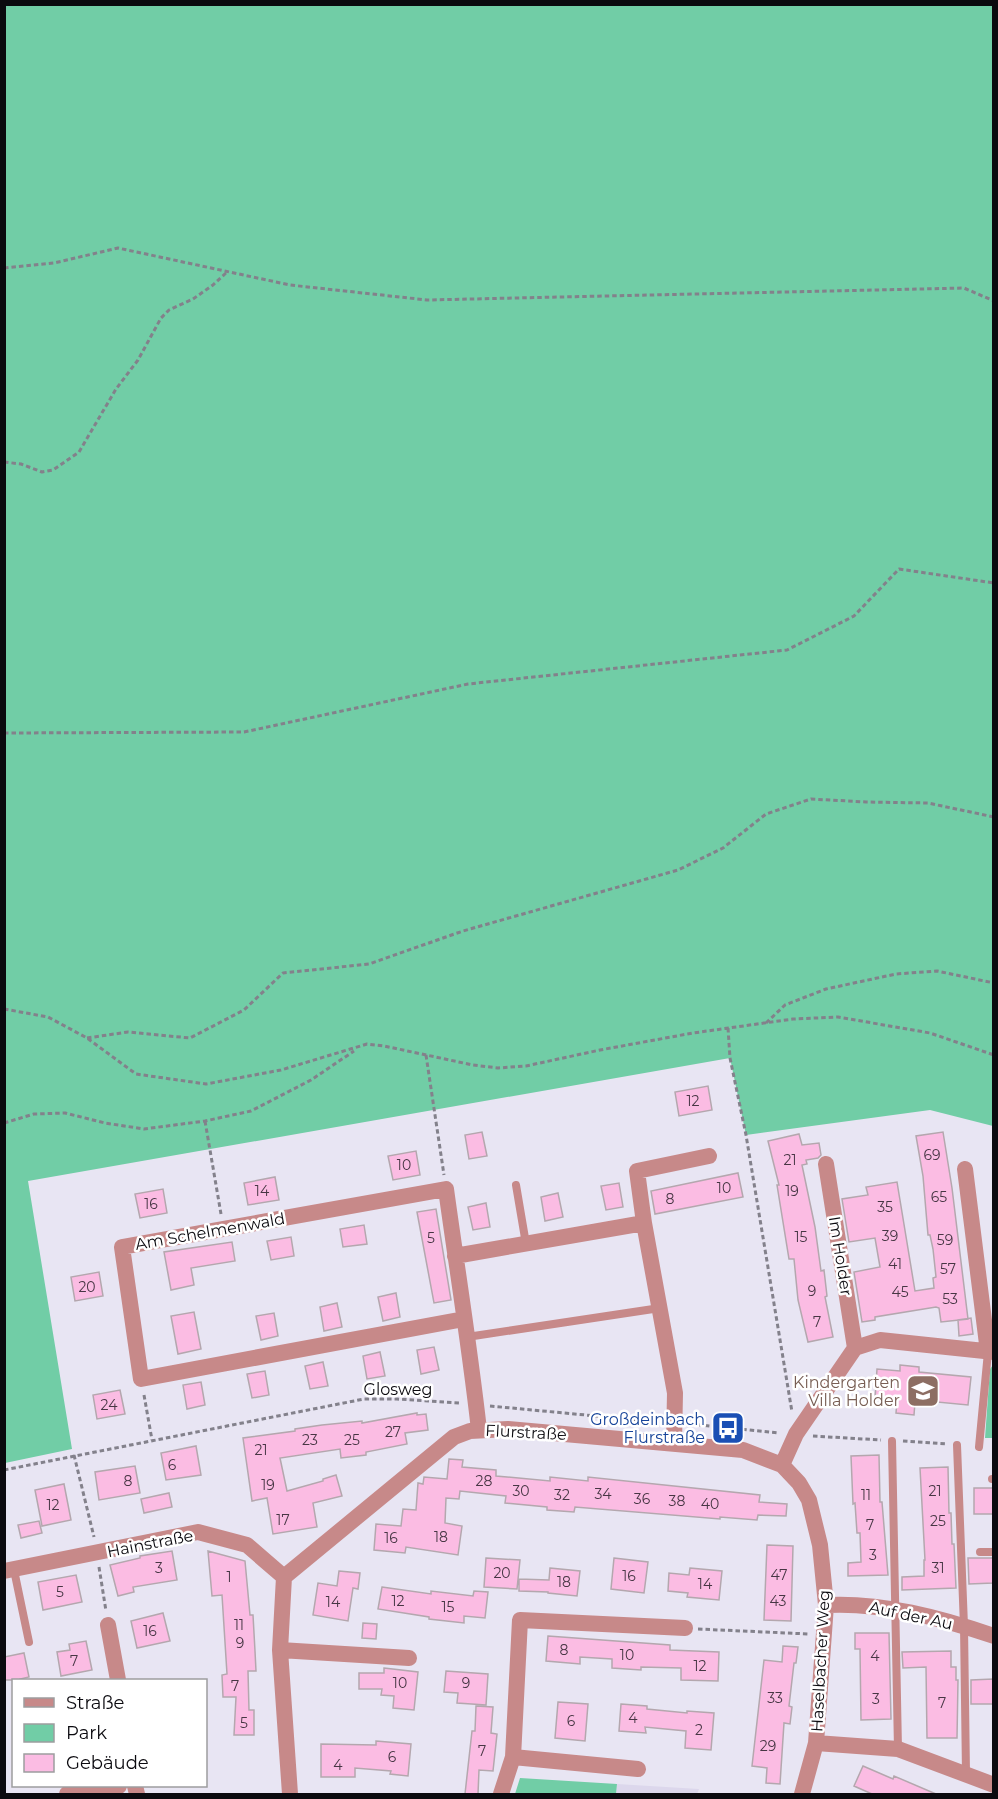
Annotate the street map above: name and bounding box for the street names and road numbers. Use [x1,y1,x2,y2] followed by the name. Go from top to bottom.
[134,1209,286,1254] street label: Am Schelmenwald
[825,1215,856,1297] street label: Im Holder
[364,1380,432,1399] street label: Glosweg
[485,1421,567,1444] street label: Flurstraße
[105,1526,195,1561] street label: Hainstraße
[807,1590,834,1732] street label: Haselbacher Weg
[867,1597,954,1634] street label: Auf der Au

